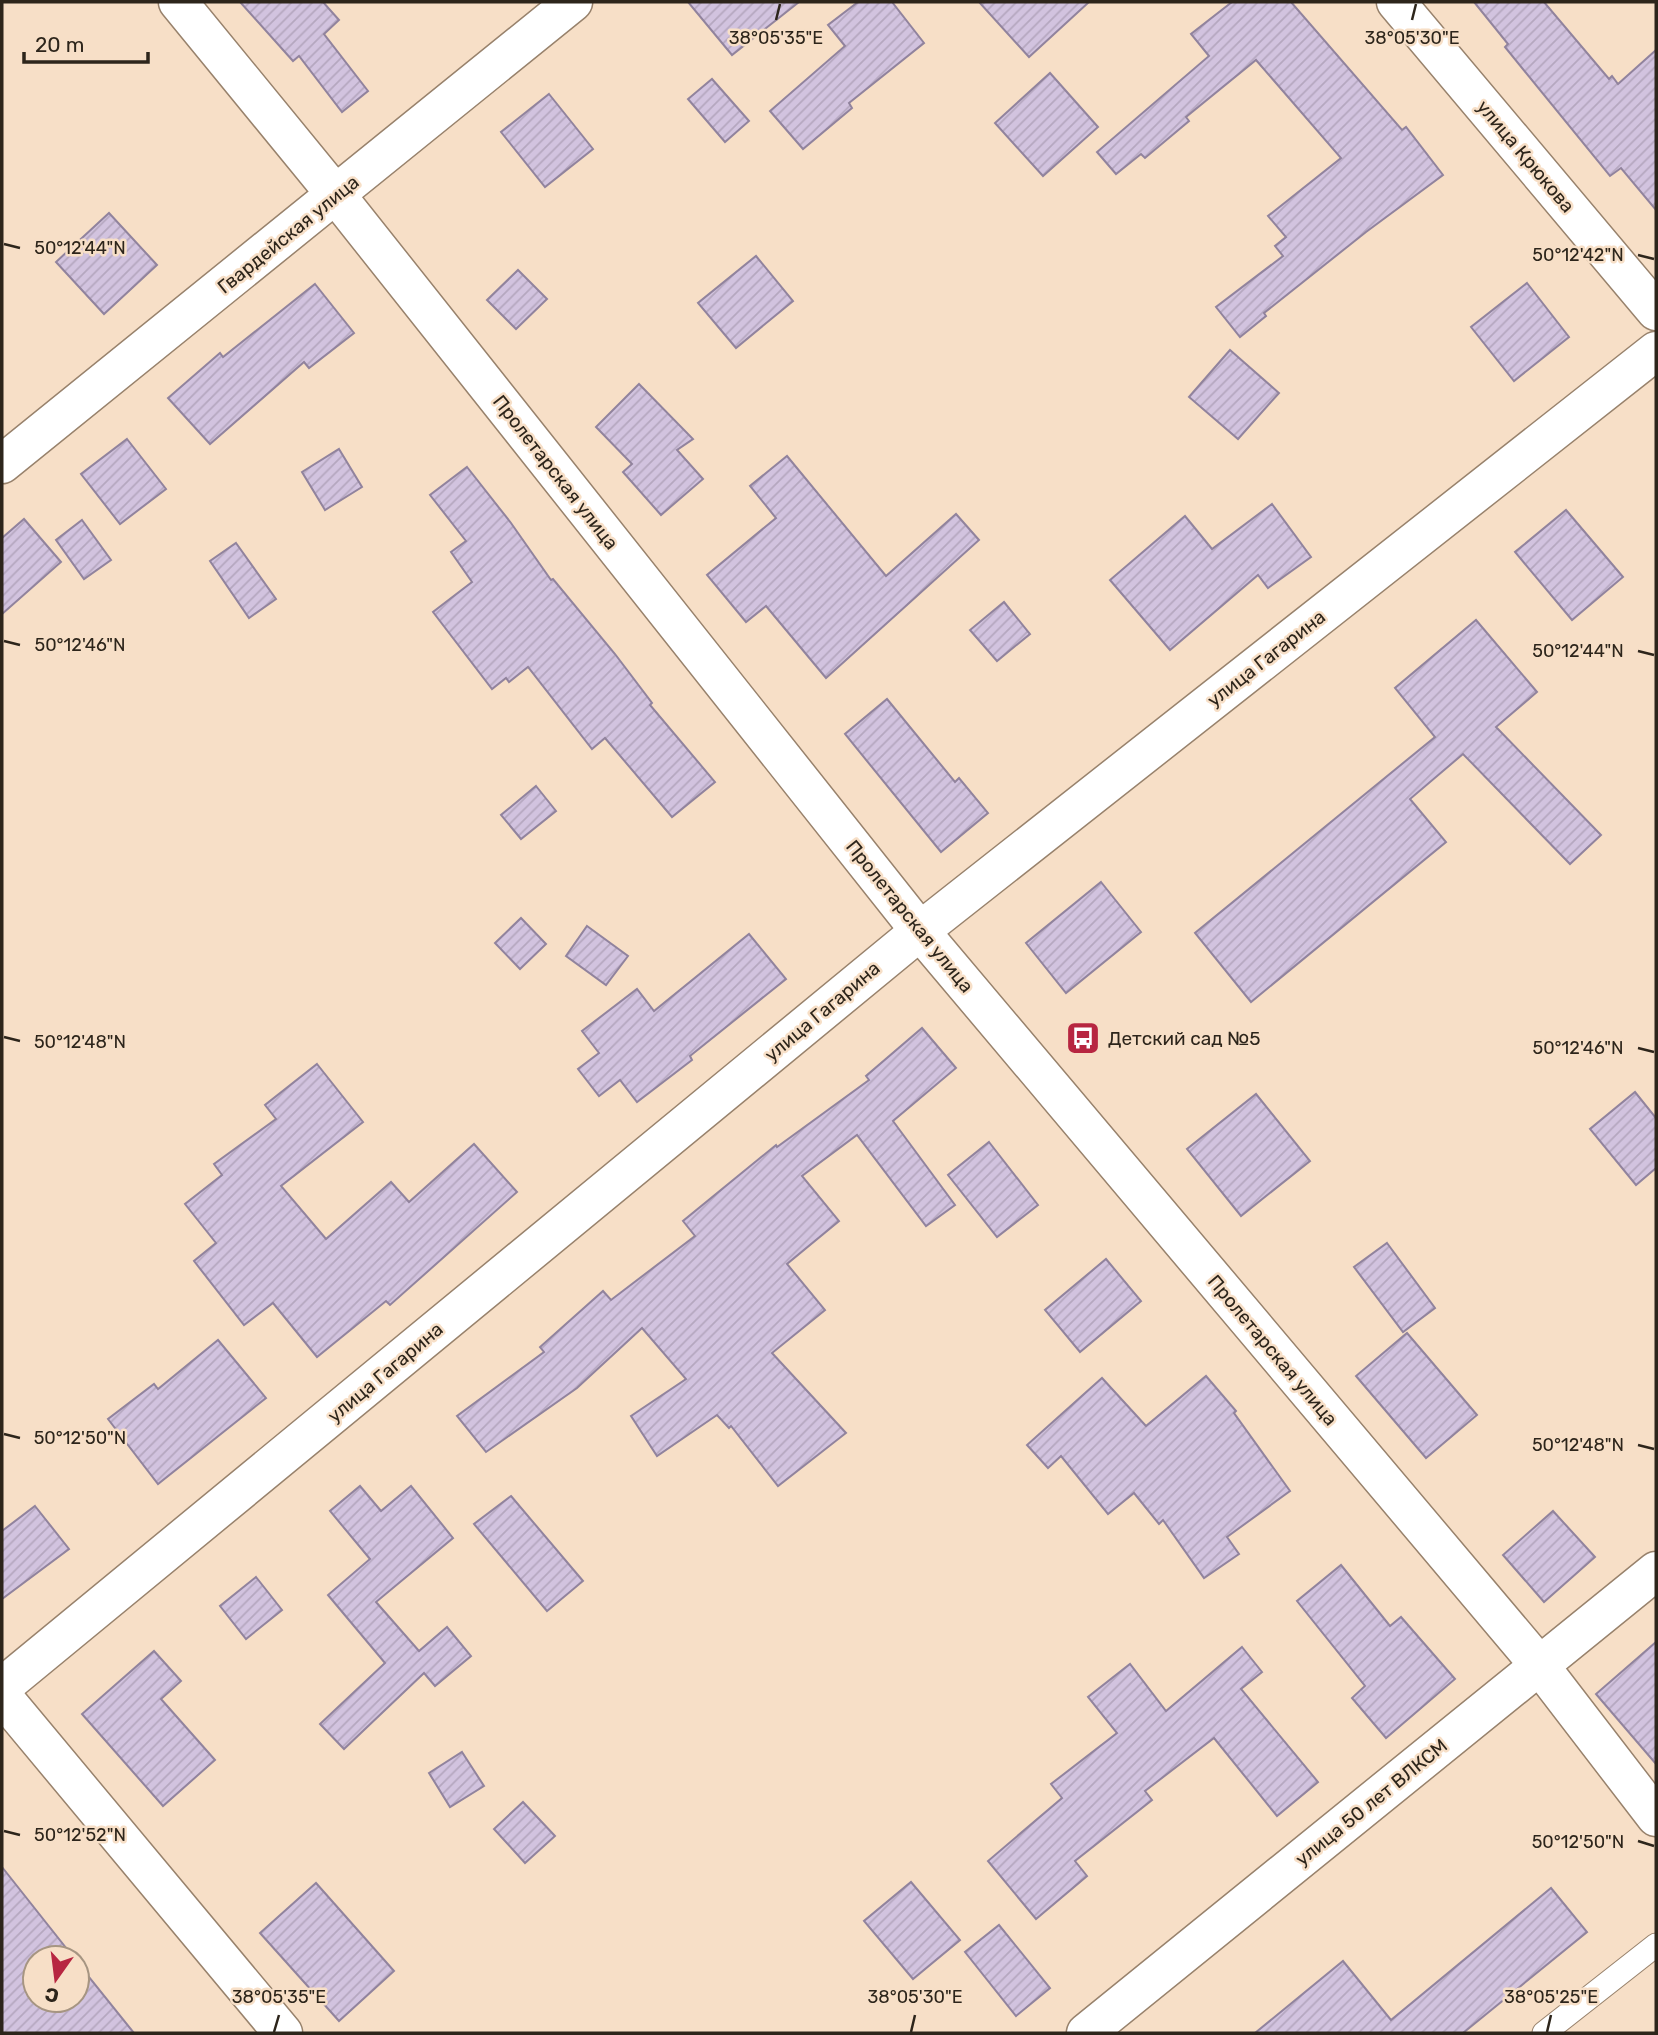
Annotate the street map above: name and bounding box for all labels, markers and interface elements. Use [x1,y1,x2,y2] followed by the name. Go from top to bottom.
[24,21,149,65] scale bar
[729,27,823,49] text: 38°05'35"E
[1364,27,1460,49] text: 38°05'30"E
[35,32,84,57] text: 20 m
[1472,95,1579,217] street label: улица Крюкова
[213,170,364,298] street label: Гвардейская улица
[34,237,126,259] text: 50°12'44"N
[1532,244,1624,266] text: 50°12'42"N
[488,391,623,554] street label: Пролетарская улица
[1203,605,1330,712] street label: улица Гагарина
[35,634,126,656] text: 50°12'46"N
[1532,640,1624,662] text: 50°12'44"N
[841,835,978,997] street label: Пролетарская улица
[760,957,885,1066] street label: улица Гагарина
[1064,1019,1102,1057] bus stop icon: Детский сад №5
[1108,1027,1261,1050] place label: Детский сад №5
[34,1031,126,1053] text: 50°12'48"N
[1533,1037,1624,1059] text: 50°12'46"N
[1203,1270,1342,1430] street label: Пролетарская улица
[323,1318,448,1427] street label: улица Гагарина
[34,1427,126,1449] text: 50°12'50"N
[1532,1434,1624,1456] text: 50°12'48"N
[1291,1734,1452,1871] street label: улица 50 лет ВЛКСМ
[34,1824,126,1846] text: 50°12'52"N
[1532,1831,1624,1853] text: 50°12'50"N
[21,1944,91,2014] north arrow
[43,1982,61,2008] text: С
[232,1986,326,2008] text: 38°05'35"E
[867,1986,963,2008] text: 38°05'30"E
[1504,1986,1598,2008] text: 38°05'25"E

